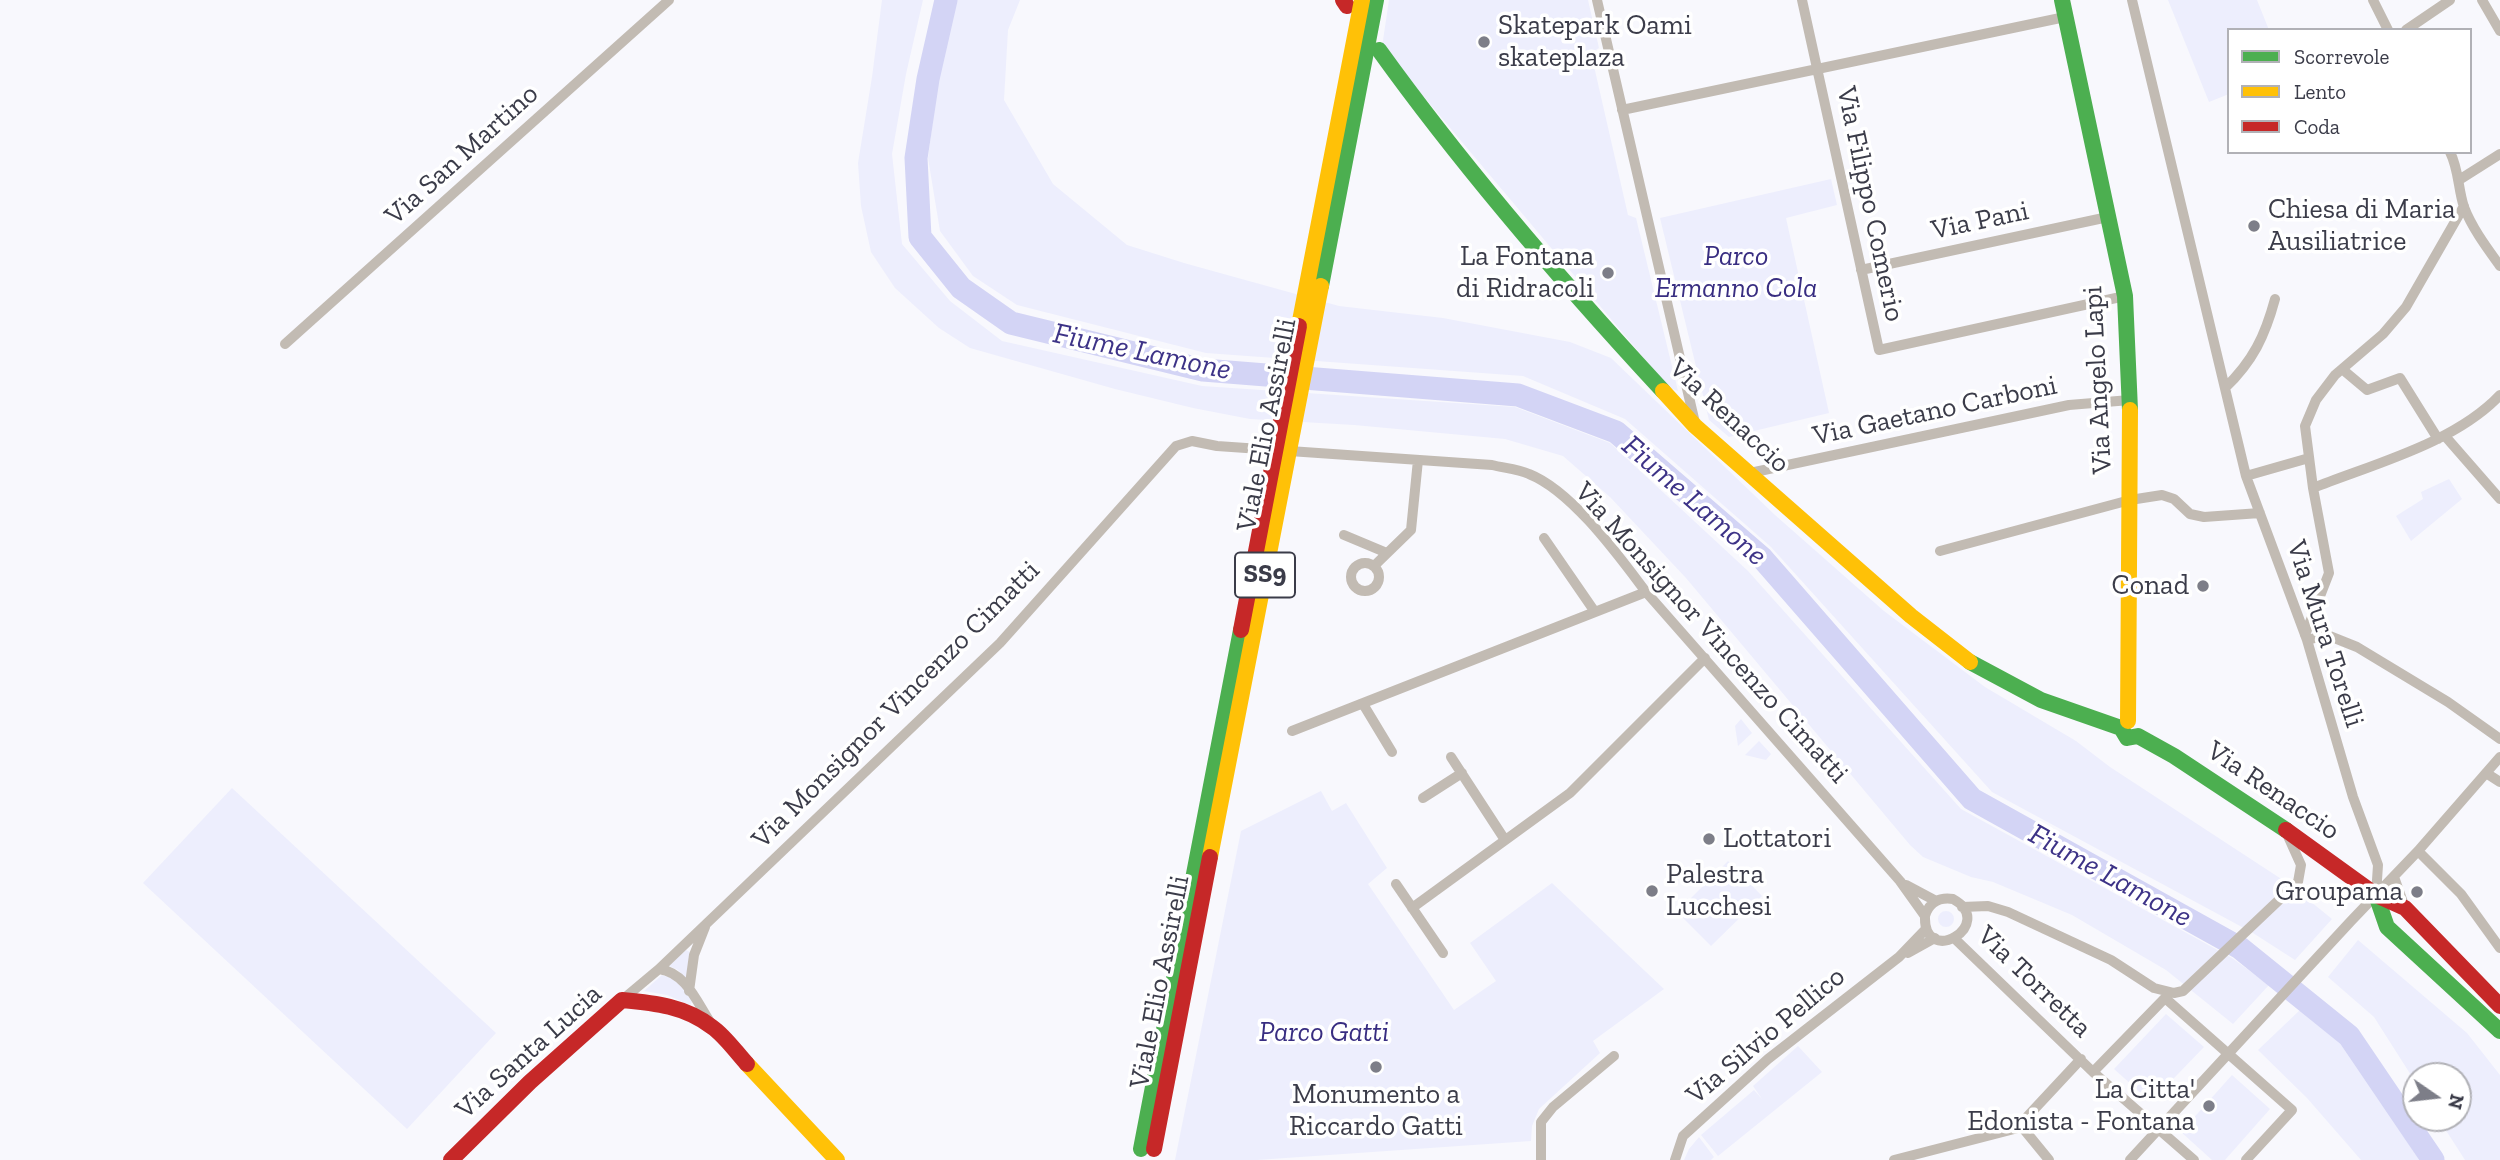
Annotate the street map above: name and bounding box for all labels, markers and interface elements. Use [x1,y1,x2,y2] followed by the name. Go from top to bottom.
[1498,9,1692,75] place label: Skatepark Oami skateplaza
[2227,28,2472,154] legend
[1476,34,1492,50] marker: Skatepark Oami skateplaza
[2294,44,2389,69] text: Scorrevole
[378,77,546,233] street label: Via San Martino
[2294,79,2346,104] text: Lento
[1829,83,1911,325] street label: Via Filippo Comerio
[2294,114,2340,139] text: Coda
[2268,193,2456,259] place label: Chiesa di Maria Ausiliatrice
[1928,194,2032,248] street label: Via Pani
[2246,218,2262,234] marker: Chiesa di Maria Ausiliatrice
[1456,240,1594,306] place label: La Fontana di Ridracoli
[1655,240,1817,306] park label: Parco Ermanno Cola
[1600,265,1616,281] marker: La Fontana di Ridracoli
[2076,285,2120,475] street label: Via Angelo Lapi
[1050,316,1234,388] water label: Fiume Lamone
[1230,316,1304,534] street label: Viale Elio Assirelli
[1662,352,1796,480] street label: Via Renaccio
[1810,369,2060,453] street label: Via Gaetano Carboni
[1614,428,1774,574] water label: Fiume Lamone
[1567,476,1855,790] street label: Via Monsignor Vincenzo Cimatti
[2279,536,2371,732] street label: Via Mura Torelli
[1235,552,1295,597] road number: SS9
[745,554,1047,856] street label: Via Monsignor Vincenzo Cimatti
[2112,569,2189,603] place label: Conad
[2195,578,2211,594] marker: Conad
[2200,734,2346,848] street label: Via Renaccio
[2022,816,2198,936] water label: Fiume Lamone
[1723,822,1831,856] place label: Lottatori
[1701,831,1717,847] marker: Lottatori
[1666,858,1772,924] place label: Palestra Lucchesi
[1123,873,1197,1091] street label: Viale Elio Assirelli
[2275,875,2403,909] place label: Groupama
[1644,883,1660,899] marker: Palestra Lucchesi
[2409,884,2425,900] marker: Groupama
[1970,919,2098,1045] street label: Via Torretta
[1680,960,1852,1112] street label: Via Silvio Pellico
[449,978,609,1126] street label: Via Santa Lucia
[1259,1016,1389,1050] park label: Parco Gatti
[1368,1059,1384,1075] marker: Monumento a Riccardo Gatti
[2402,1062,2472,1132] north arrow
[1967,1073,2195,1139] place label: La Citta' Edonista - Fontana
[1289,1078,1463,1144] place label: Monumento a Riccardo Gatti
[2443,1092,2469,1112] text: N
[2201,1098,2217,1114] marker: La Citta' Edonista - Fontana

